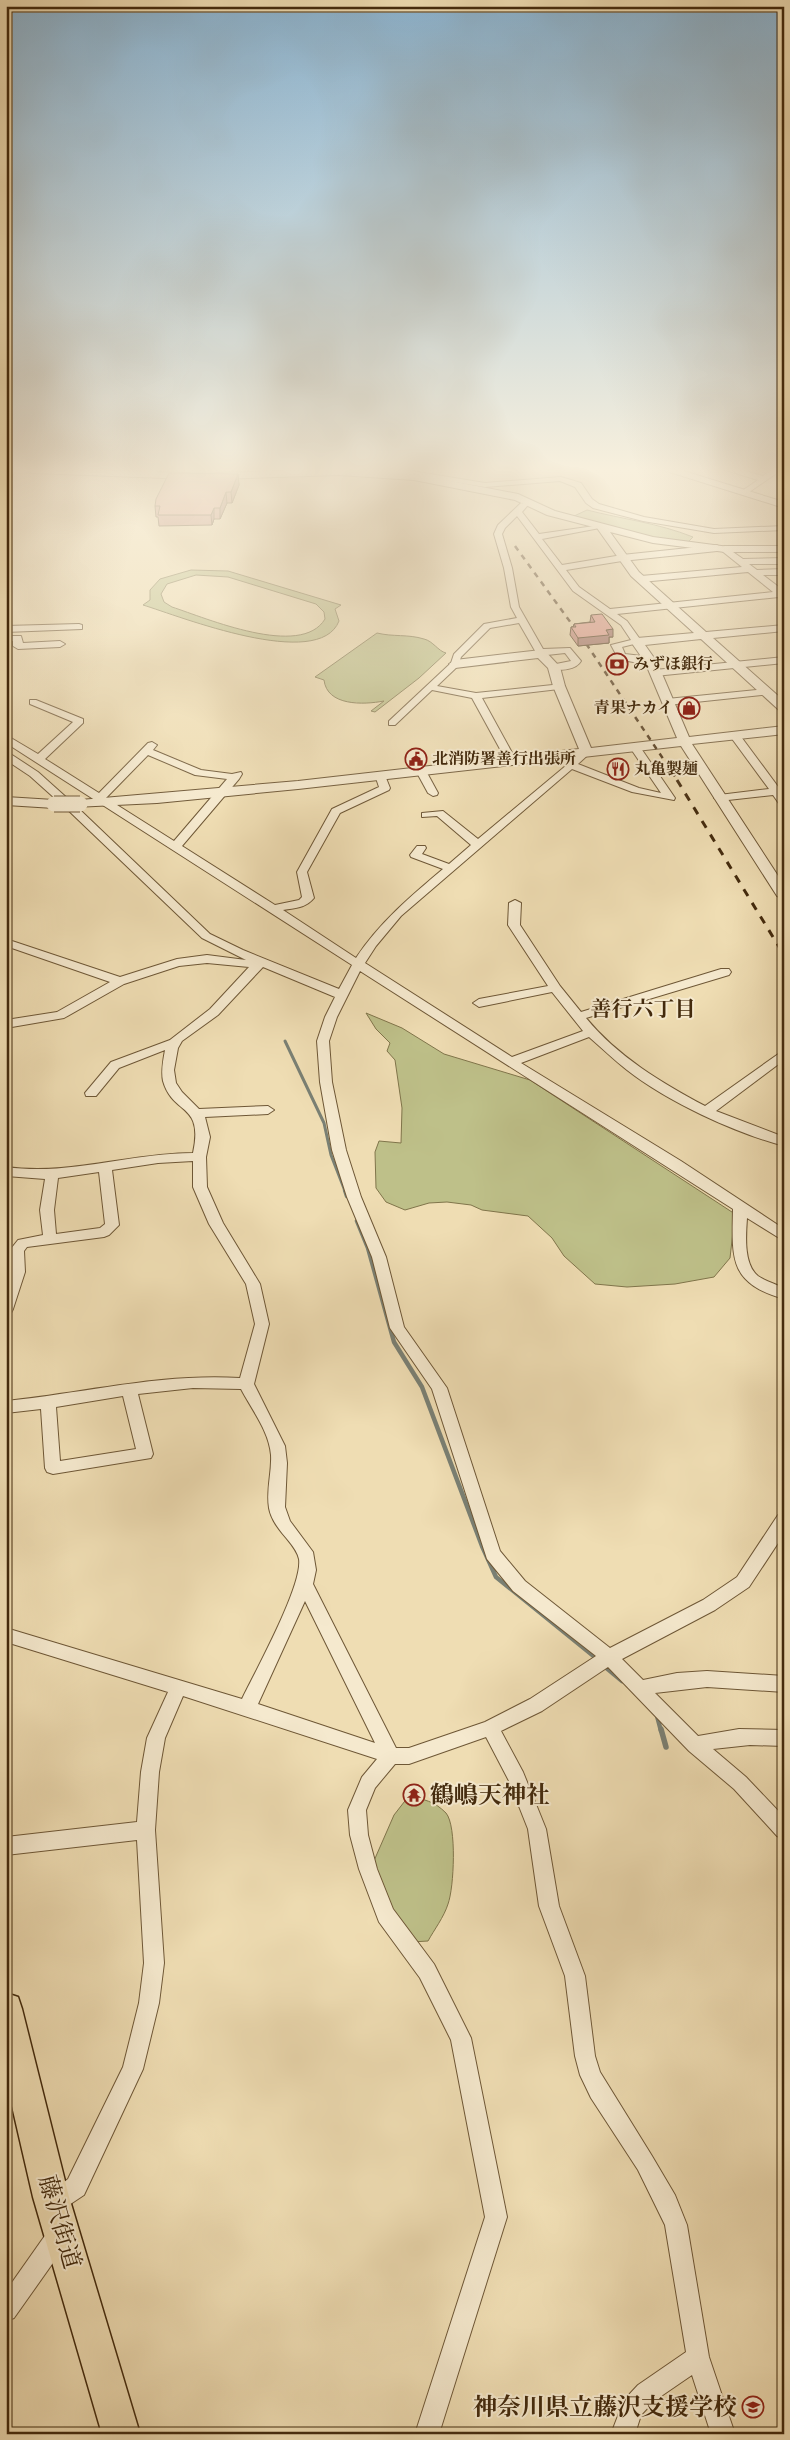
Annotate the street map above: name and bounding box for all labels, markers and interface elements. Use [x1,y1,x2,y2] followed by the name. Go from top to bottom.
[605,652,629,676] bank icon: みずほ銀行
[633,653,713,675] place label: みずほ銀行
[677,696,701,720] shop icon: 青果ナカイ
[594,697,673,719] place label: 青果ナカイ
[404,747,428,771] public building icon: 北消防署善行出張所
[432,748,576,770] place label: 北消防署善行出張所
[606,757,630,781] restaurant icon: 丸亀製麺
[634,758,698,780] place label: 丸亀製麺
[591,995,696,1023] district label: 善行六丁目
[430,1779,550,1811] place label: 鶴嶋天神社
[402,1783,426,1807] temple icon: 鶴嶋天神社
[31,2171,89,2273] street label: 藤沢街道
[473,2391,737,2423] place label: 神奈川県立藤沢支援学校
[741,2395,765,2419] school or university icon: 神奈川県立藤沢支援学校

